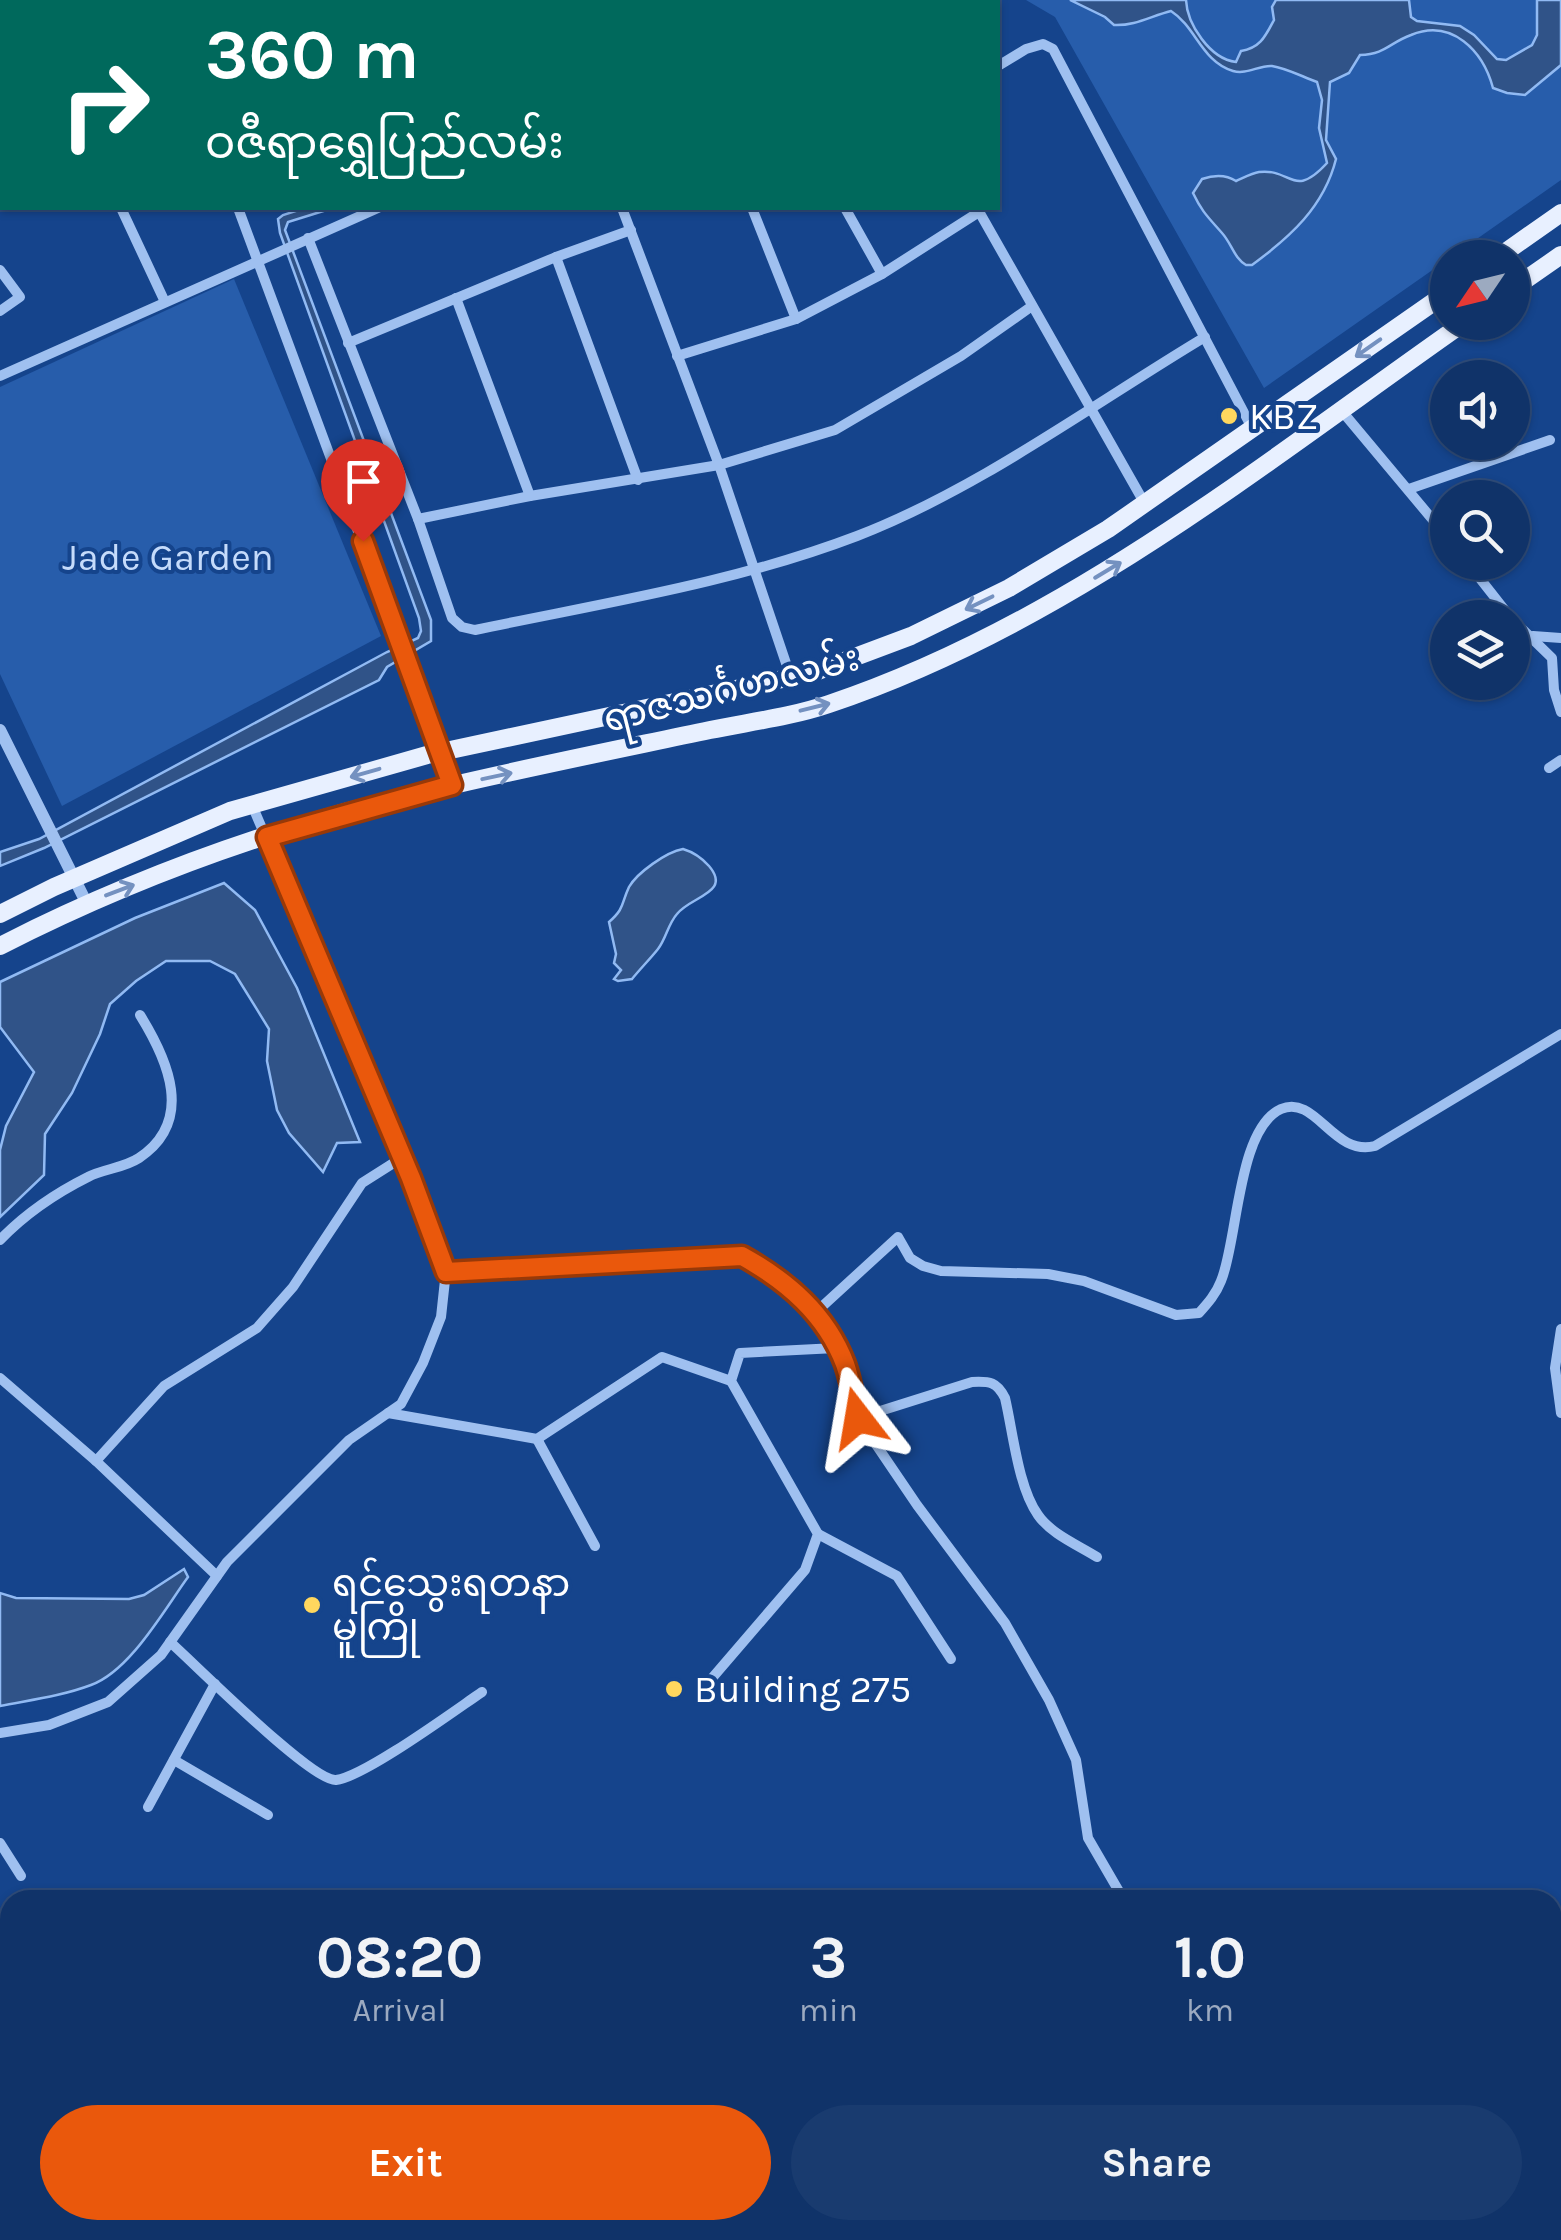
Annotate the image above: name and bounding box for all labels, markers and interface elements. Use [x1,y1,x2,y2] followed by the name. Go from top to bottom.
[205,14,419,96] text: 360 m
[40,40,170,170] icon: right
[205,117,564,169] text: ဝဇီရာရွှေပြည်လမ်း
[1430,240,1530,340] north arrow
[1430,240,1530,700] map controls
[1354,337,1382,358] one-way arrow
[1430,360,1530,460] button: sound
[1249,394,1318,439] place label: KBZ
[1218,405,1240,427] marker: KBZ
[321,439,406,542] pin
[336,454,391,509] icon: arrive
[1430,480,1530,580] button: search
[62,535,274,580] park label: Jade Garden
[1093,560,1122,580] one-way arrow
[965,594,995,613] one-way arrow
[1430,600,1530,700] button: layers
[598,631,866,750] street label: ရာဇသင်္ဂဟလမ်း
[799,697,830,716] one-way arrow
[350,764,381,783] one-way arrow
[481,765,513,784] one-way arrow
[104,879,134,897] one-way arrow
[806,1366,910,1470] position arrow
[332,1557,570,1658] place label: ရင်သွေးရတနာ မူကြို
[301,1594,323,1616] marker: ရင်သွေးရတနာ မူကြို
[694,1667,911,1712] place label: Building 275
[663,1678,685,1700] marker: Building 275
[316,1922,483,1992] text: 08:20
[810,1922,847,1992] text: 3
[1174,1922,1246,1992] text: 1.0
[353,1992,446,2029] text: Arrival
[799,1992,858,2029] text: min
[1186,1992,1234,2029] text: km
[40,2105,771,2220] button: Exit
[791,2105,1522,2220] button: Share

